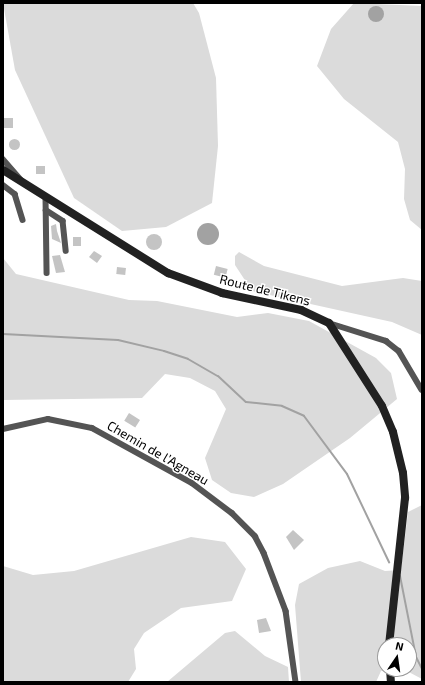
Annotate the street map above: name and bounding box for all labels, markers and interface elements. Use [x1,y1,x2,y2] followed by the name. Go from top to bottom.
[218,271,312,309] street label: Route de Tikens
[104,418,212,488] street label: Chemin de l’Agneau
[377,637,417,677] north arrow
[394,639,405,653] text: N

